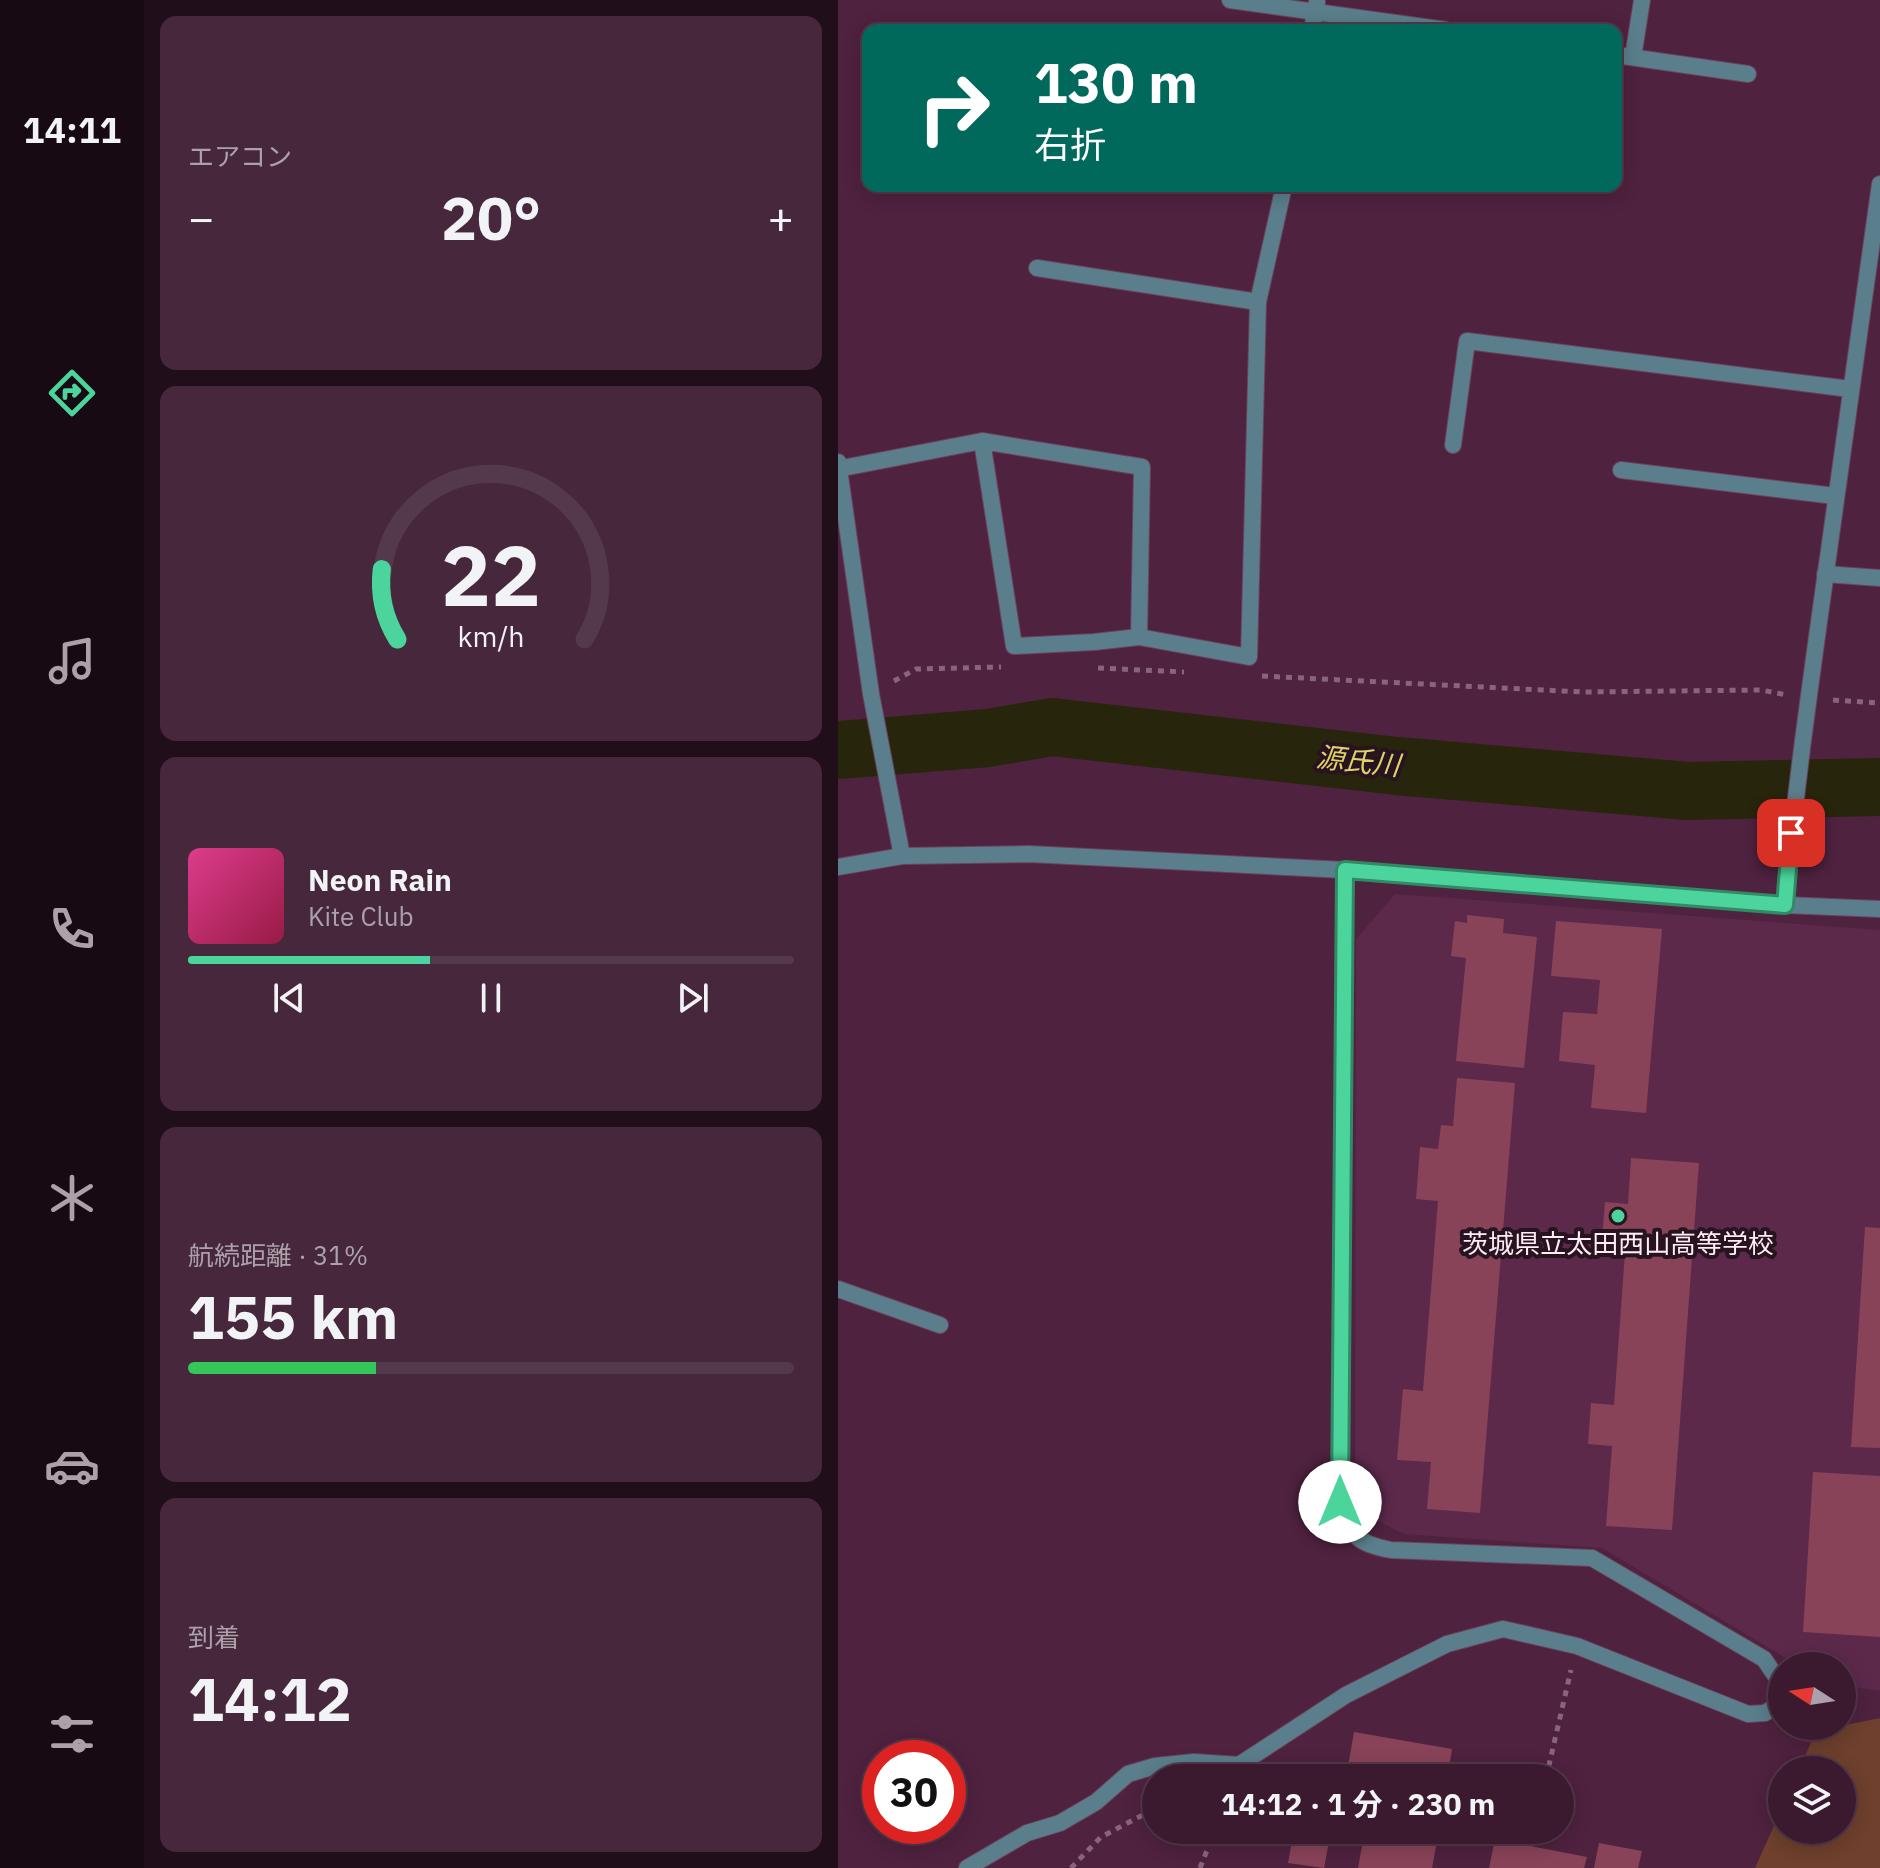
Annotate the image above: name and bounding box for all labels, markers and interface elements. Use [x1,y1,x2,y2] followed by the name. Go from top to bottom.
[1034,46,1198,118] text: 130 m
[902,56,1006,160] icon: right
[23,106,121,153] text: 14:11
[1034,121,1106,168] text: 右折
[188,139,292,173] text: エアコン
[441,178,541,257] text: 20°
[188,189,214,246] text: −
[768,189,794,246] text: +
[44,365,100,421] icon: directions
[441,520,541,628] text: 22
[457,618,525,655] text: km/h
[44,633,100,689] icon: music
[1314,738,1405,784] water label: 源氏川
[1757,799,1825,867] pin
[1769,811,1813,855] icon: arrive
[308,860,452,899] text: Neon Rain
[308,899,413,933] text: Kite Club
[44,901,100,957] icon: phone
[267,976,311,1020] icon: previous
[469,976,513,1020] icon: pause
[671,976,715,1020] icon: next
[44,1170,100,1226] icon: climate
[1609,1207,1627,1225] marker: 茨城県立太田西山高等学校
[1462,1226,1774,1260] place label: 茨城県立太田西山高等学校
[188,1238,368,1272] text: 航続距離 · 31%
[188,1277,398,1356] text: 155 km
[44,1438,100,1494] icon: car
[1298,1460,1382,1544] position arrow
[188,1620,240,1654] text: 到着
[1768,1652,1856,1740] north arrow
[1768,1652,1856,1844] map controls
[188,1659,352,1738] text: 14:12
[44,1706,100,1762] icon: filters
[862,1740,966,1844] speed limit sign: 30
[1768,1756,1856,1844] button: layers
[1221,1784,1495,1823] text: 14:12 · 1 分 · 230 m

